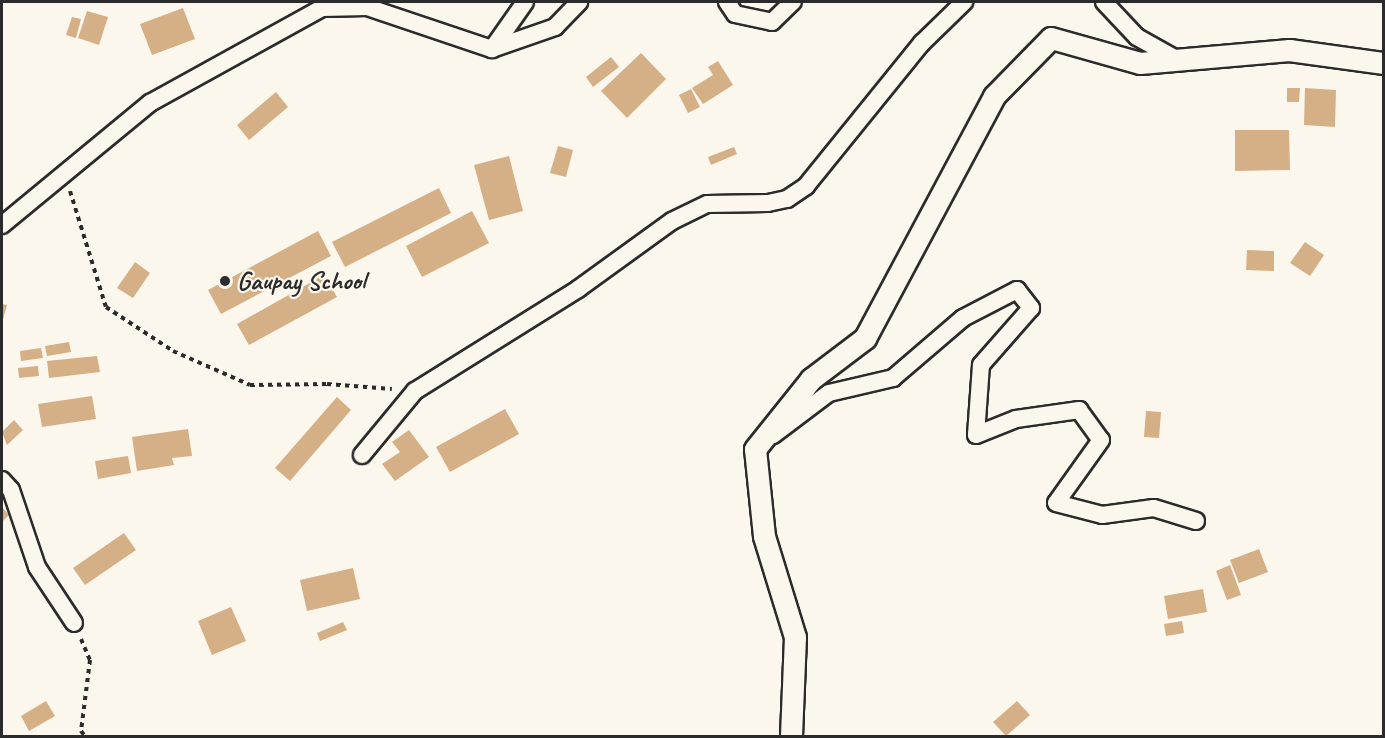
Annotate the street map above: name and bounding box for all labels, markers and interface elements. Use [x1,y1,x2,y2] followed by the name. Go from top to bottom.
[237,265,364,297] place label: Gaupay School
[218,274,232,288] marker: Gaupay School

